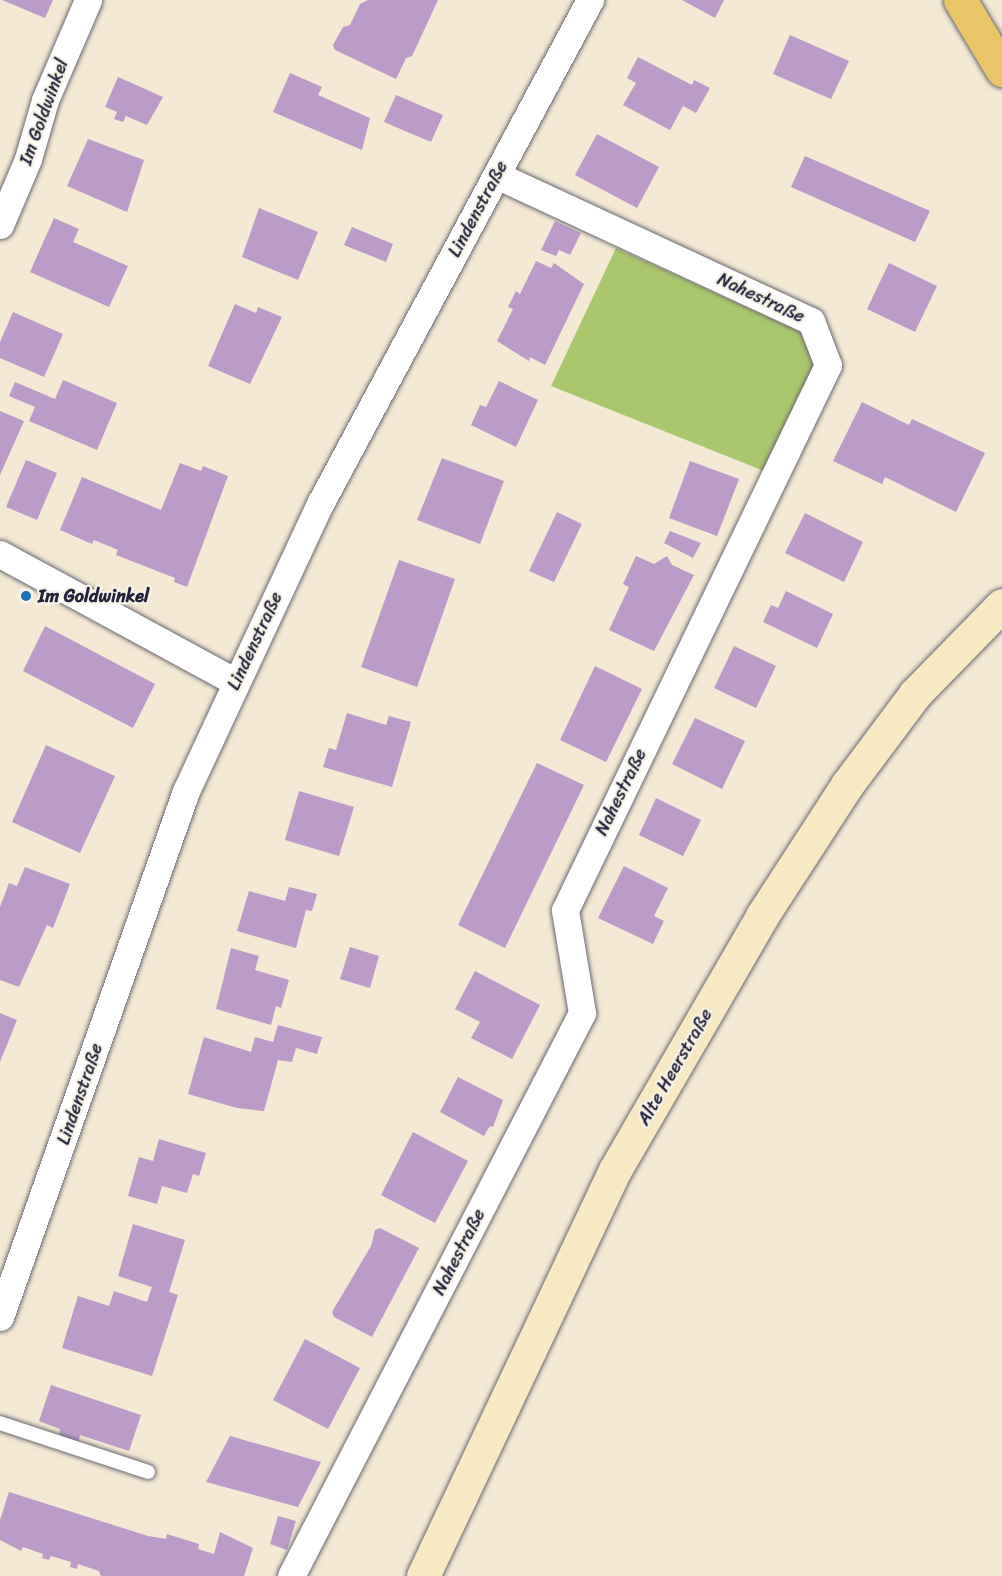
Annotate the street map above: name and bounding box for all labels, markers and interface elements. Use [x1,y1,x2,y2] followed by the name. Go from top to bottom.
[15,56,73,168] street label: Im Goldwinkel
[444,157,512,261] street label: Lindenstraße
[714,268,808,328] street label: Nahestraße
[38,585,149,607] place label: Im Goldwinkel
[19,589,33,603] marker: Im Goldwinkel
[223,589,287,693] street label: Lindenstraße
[591,745,651,839] street label: Nahestraße
[633,1005,717,1129] street label: Alte Heerstraße
[53,1040,107,1148] street label: Lindenstraße
[428,1205,490,1299] street label: Nahestraße

